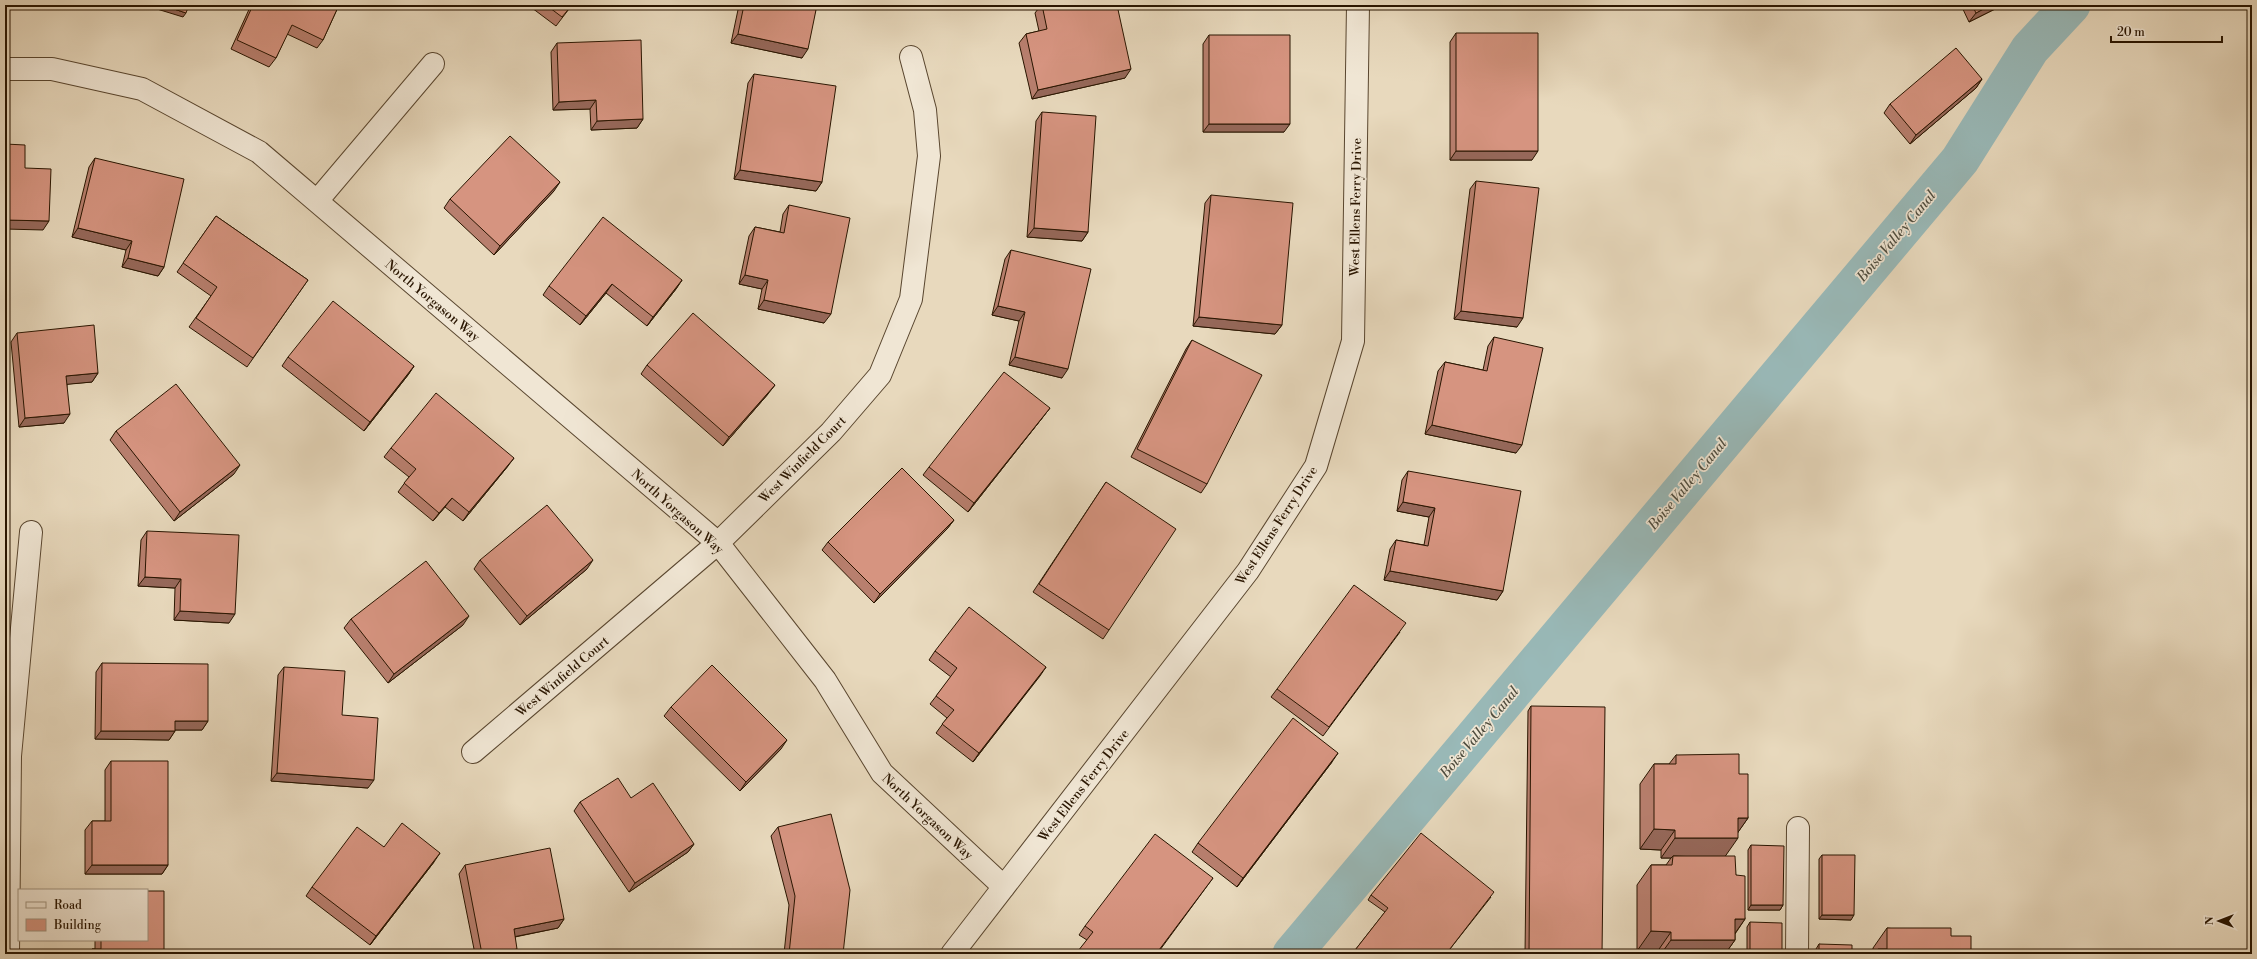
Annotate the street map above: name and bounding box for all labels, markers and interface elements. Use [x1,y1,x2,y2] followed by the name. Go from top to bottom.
[2111,18,2222,44] scale bar
[2117,25,2145,40] text: 20 m
[1347,137,1365,277] street label: West Ellens Ferry Drive
[1853,187,1941,287] water label: Boise Valley Canal
[382,256,484,346] street label: North Yorgason Way
[755,413,850,507] street label: West Winfield Court
[1644,435,1732,535] water label: Boise Valley Canal
[1232,463,1321,589] street label: West Ellens Ferry Drive
[628,466,727,558] street label: North Yorgason Way
[512,633,613,721] street label: West Winfield Court
[1436,683,1524,783] water label: Boise Valley Canal
[1034,726,1133,846] street label: West Ellens Ferry Drive
[878,770,977,864] street label: North Yorgason Way
[18,889,148,941] legend
[54,898,82,913] text: Road
[2199,901,2239,941] north arrow
[2203,916,2217,925] text: N
[53,918,102,933] text: Building

